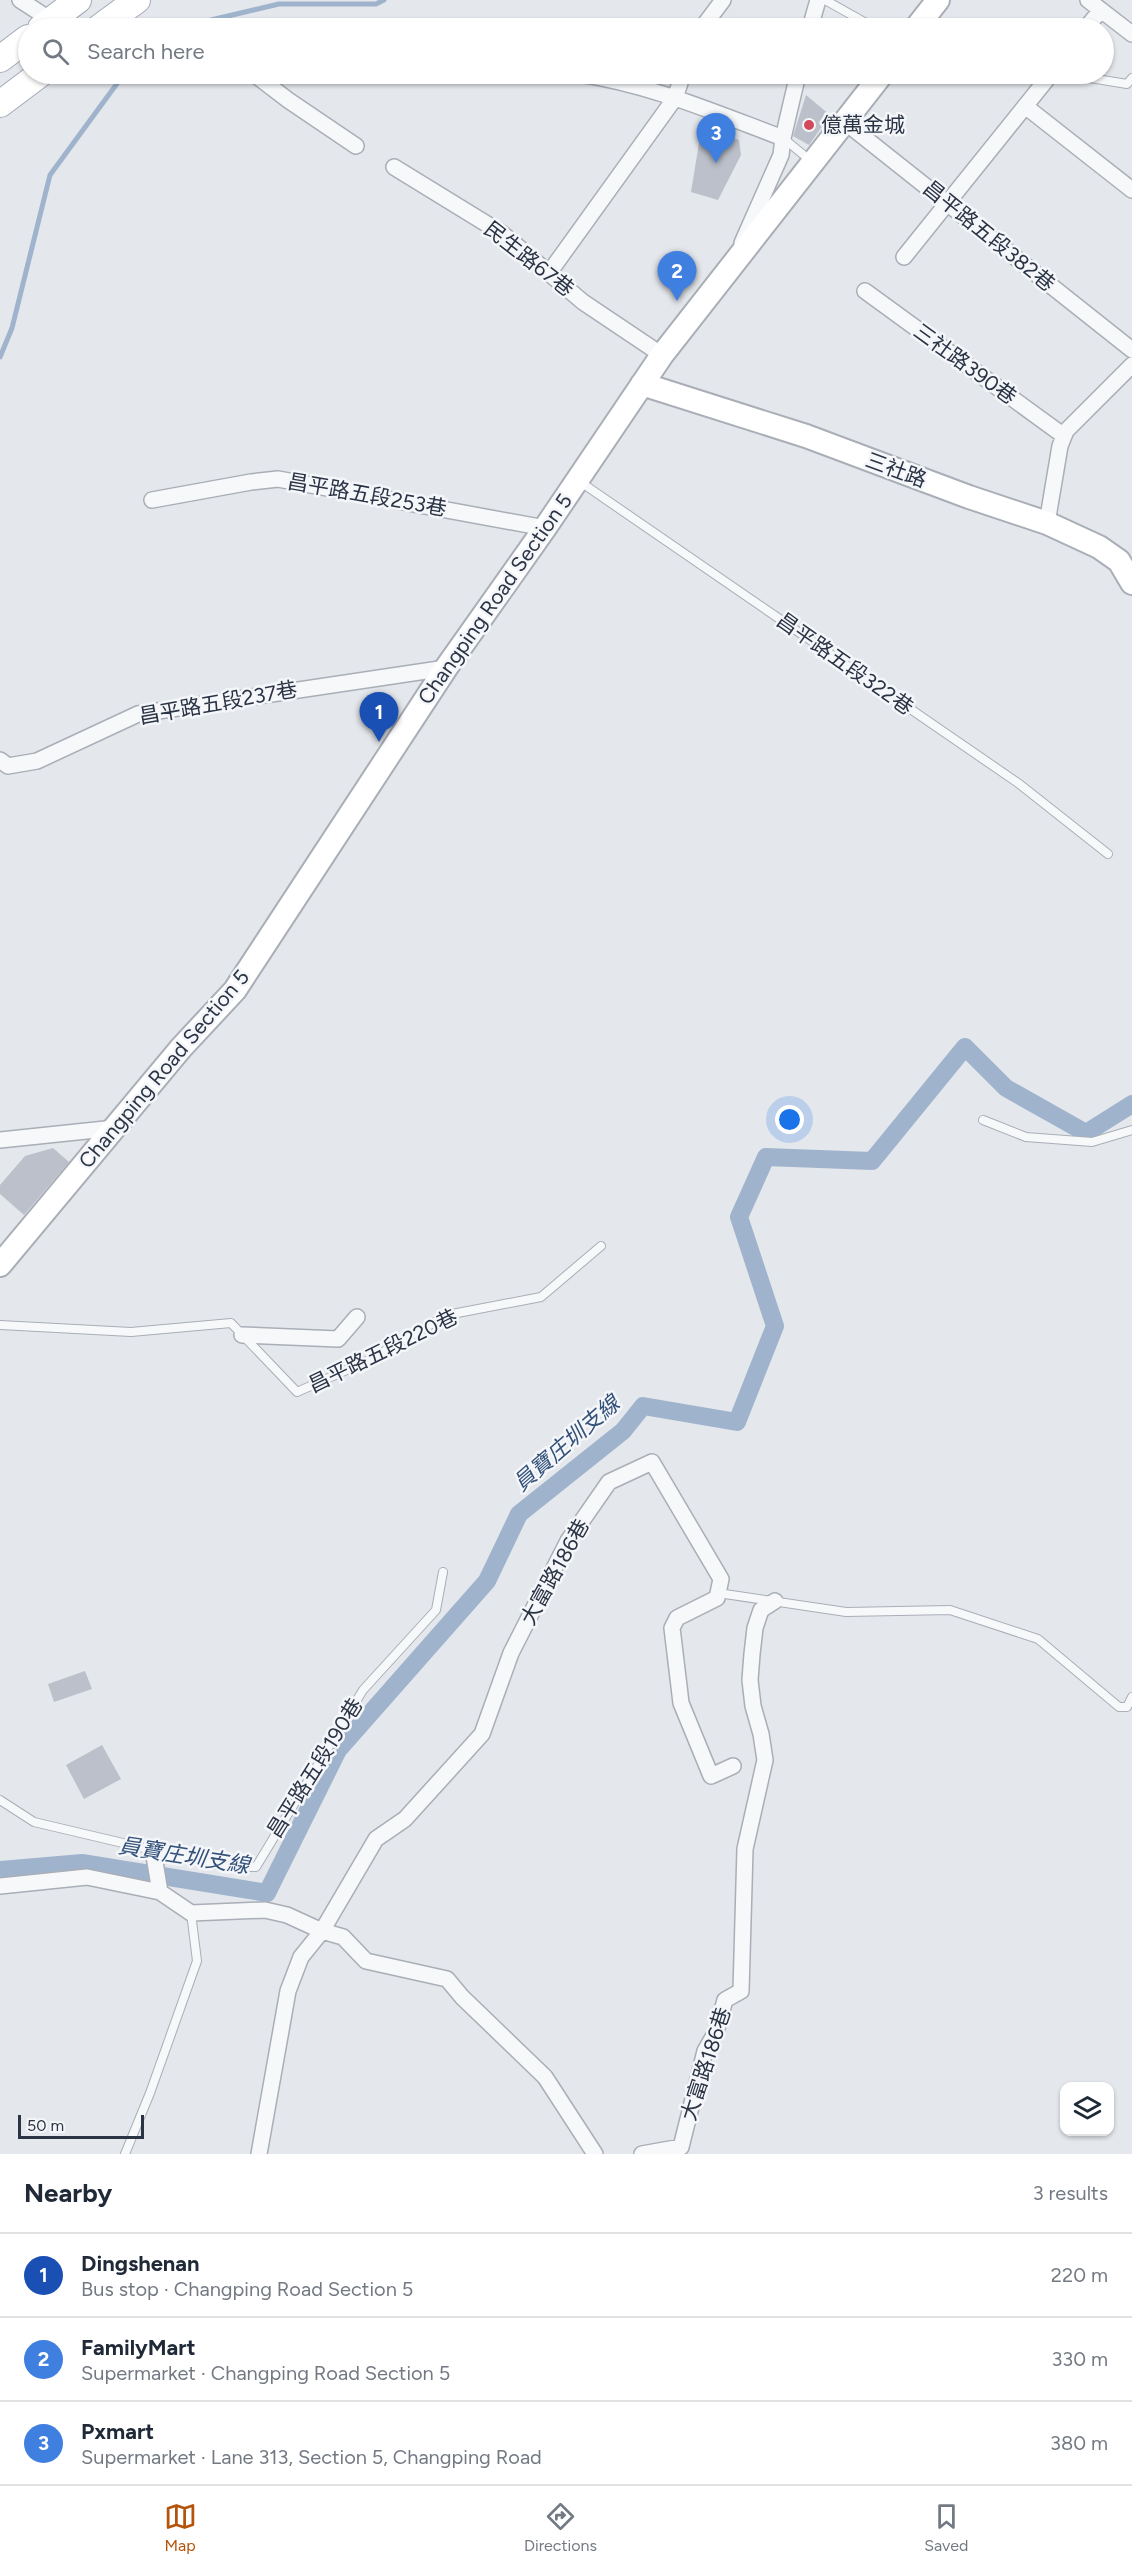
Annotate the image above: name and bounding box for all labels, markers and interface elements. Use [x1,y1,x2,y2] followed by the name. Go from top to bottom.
[18,18,1114,84] search box
[39,35,72,68] icon: search
[87,38,205,65] text: Search here
[821,112,905,137] place label: 億萬金城
[696,114,736,163] pin: 3
[802,118,816,132] marker: 億萬金城
[918,175,1060,296] street label: 昌平路五段382巷
[479,216,579,301] street label: 民生路67巷
[658,252,696,301] pin: 2
[909,318,1021,409] street label: 三社路390巷
[862,447,930,492] street label: 三社路
[286,468,449,521] street label: 昌平路五段253巷
[412,489,577,709] street label: Changping Road Section 5
[772,607,918,720] street label: 昌平路五段322巷
[137,676,299,729] street label: 昌平路五段237巷
[360,692,398,742] pin: 1
[73,964,254,1173] street label: Changping Road Section 5
[775,1105,804,1134] your location
[304,1304,461,1398] street label: 昌平路五段220巷
[508,1388,627,1497] water label: 員寶庄圳支線
[515,1514,594,1629] street label: 大富路186巷
[262,1693,368,1842] street label: 昌平路五段190巷
[117,1832,254,1880] water label: 員寶庄圳支線
[675,2004,736,2124] street label: 大富路186巷
[1060,2082,1114,2136] map controls
[1060,2082,1114,2136] button: layers
[18,2112,144,2140] scale bar
[27,2116,64,2135] text: 50 m
[24,2177,112,2209] text: Nearby
[1033,2181,1108,2205] text: 3 results
[81,2250,200,2277] text: Dingshenan
[39,2263,48,2287] text: 1
[1051,2263,1108,2287] text: 220 m
[81,2277,413,2301] text: Bus stop · Changping Road Section 5
[81,2334,196,2361] text: FamilyMart
[38,2347,49,2371] text: 2
[1051,2347,1108,2371] text: 330 m
[81,2361,450,2385] text: Supermarket · Changping Road Section 5
[81,2418,154,2445] text: Pxmart
[38,2431,49,2455] text: 3
[1050,2431,1108,2455] text: 380 m
[81,2445,542,2469] text: Supermarket · Lane 313, Section 5, Changping Road
[164,2500,197,2555] tab: Map
[524,2500,597,2555] tab: Directions
[924,2500,968,2555] tab: Saved

